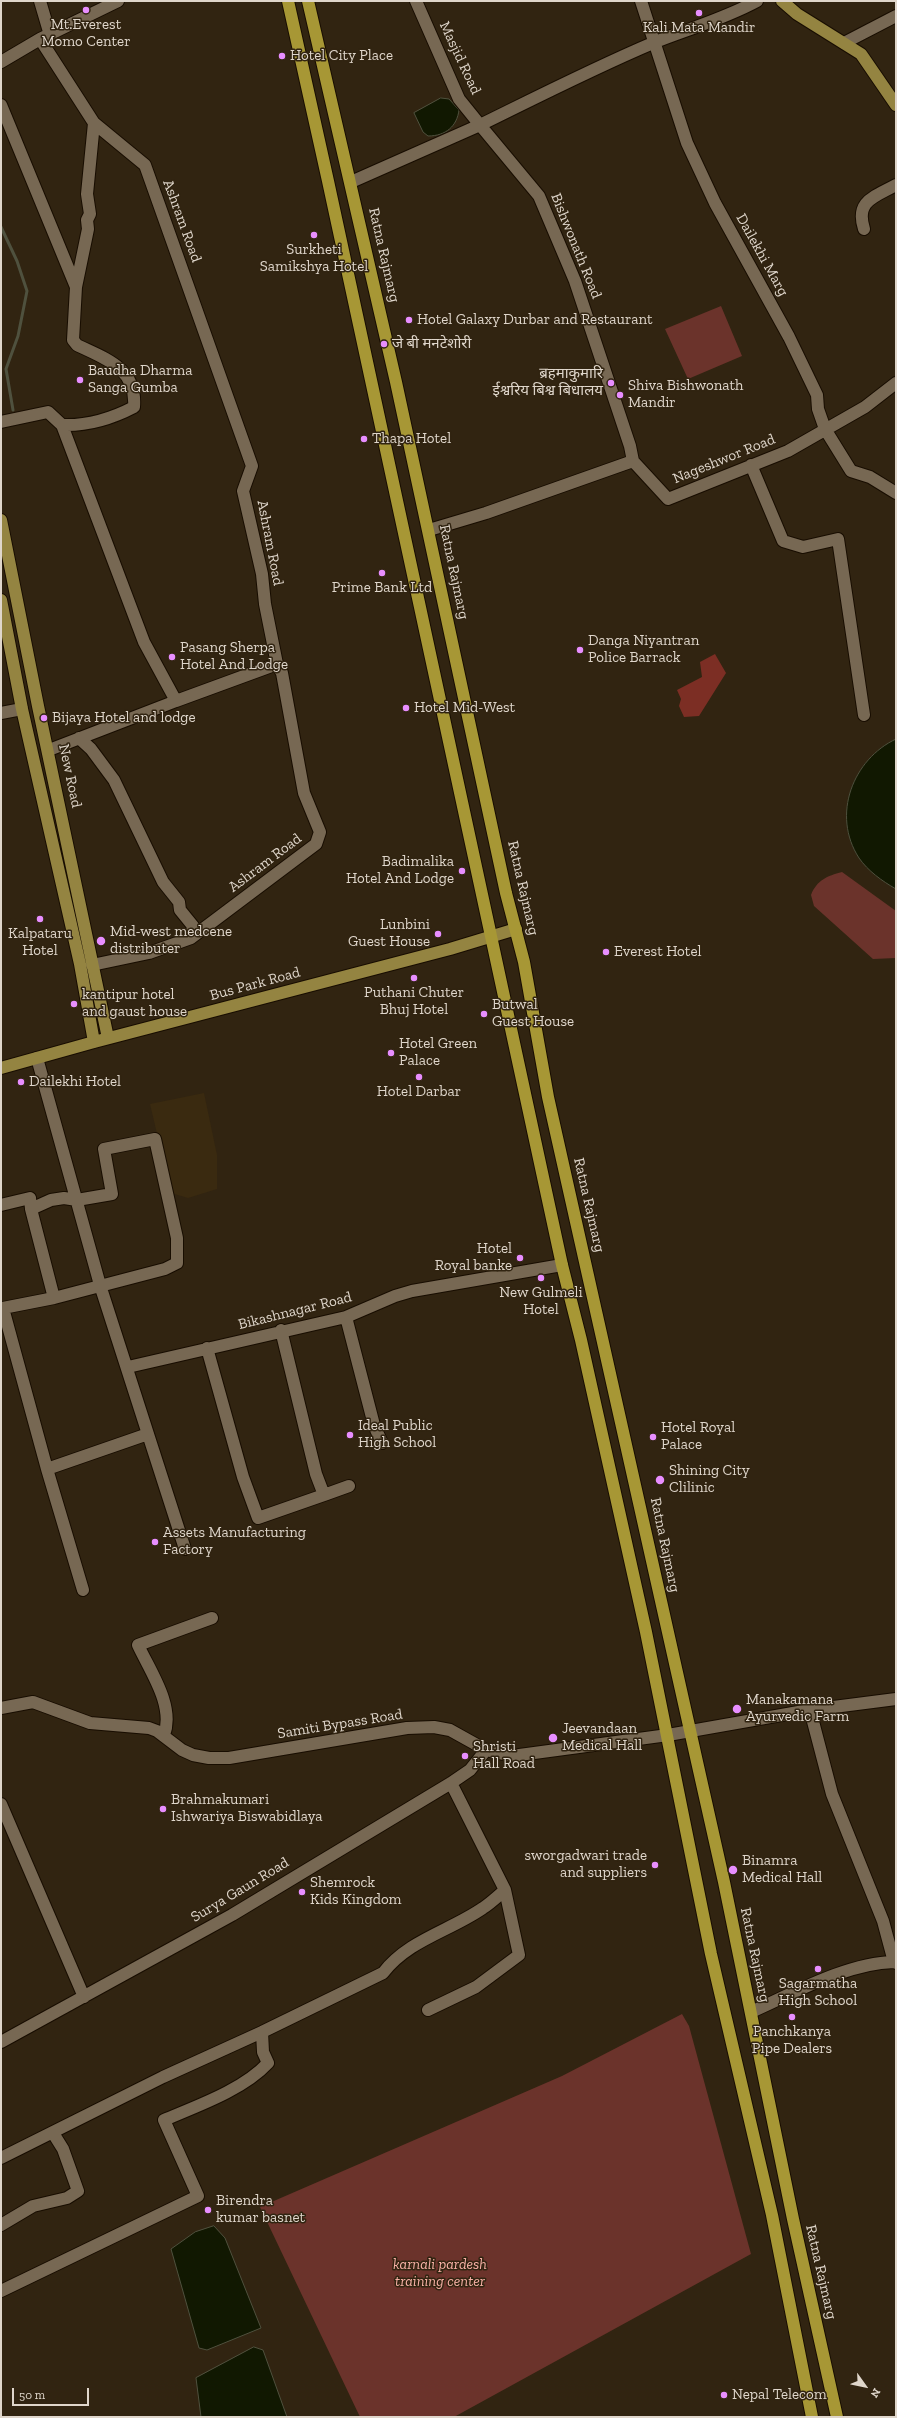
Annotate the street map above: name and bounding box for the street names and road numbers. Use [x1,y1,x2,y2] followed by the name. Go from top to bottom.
[435,19,485,97] street label: Masjid Road
[159,177,205,265] street label: Ashram Road
[547,191,605,301] street label: Bishwonath Road
[364,206,404,304] street label: Ratna Rajmarg
[732,211,792,299] street label: Dailekhi Marg
[670,430,778,488] street label: Nageshwor Road
[253,499,287,587] street label: Ashram Road
[435,523,473,621] street label: Ratna Rajmarg
[54,742,86,810] street label: New Road
[225,830,305,896] street label: Ashram Road
[503,839,543,937] street label: Ratna Rajmarg
[208,963,302,1005] street label: Bus Park Road
[569,1156,609,1254] street label: Ratna Rajmarg
[236,1288,354,1334] street label: Bikashnagar Road
[646,1496,684,1594] street label: Ratna Rajmarg
[276,1705,404,1743] street label: Samiti Bypass Road
[188,1854,292,1926] street label: Surya Gaun Road
[736,1906,774,2004] street label: Ratna Rajmarg
[801,2223,841,2321] street label: Ratna Rajmarg

